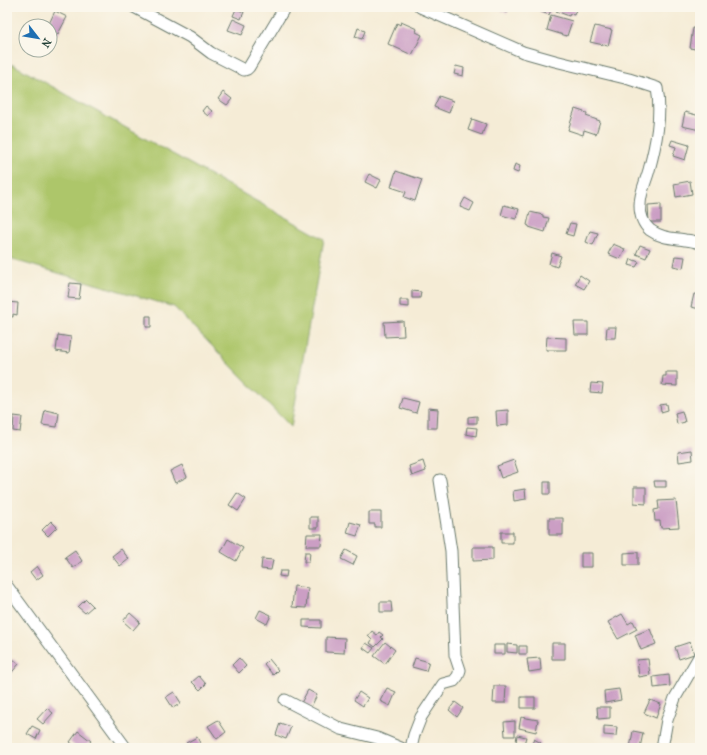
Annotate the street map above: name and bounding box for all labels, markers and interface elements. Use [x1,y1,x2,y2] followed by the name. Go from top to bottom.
[18,18,58,58] north arrow
[38,36,54,50] text: N

